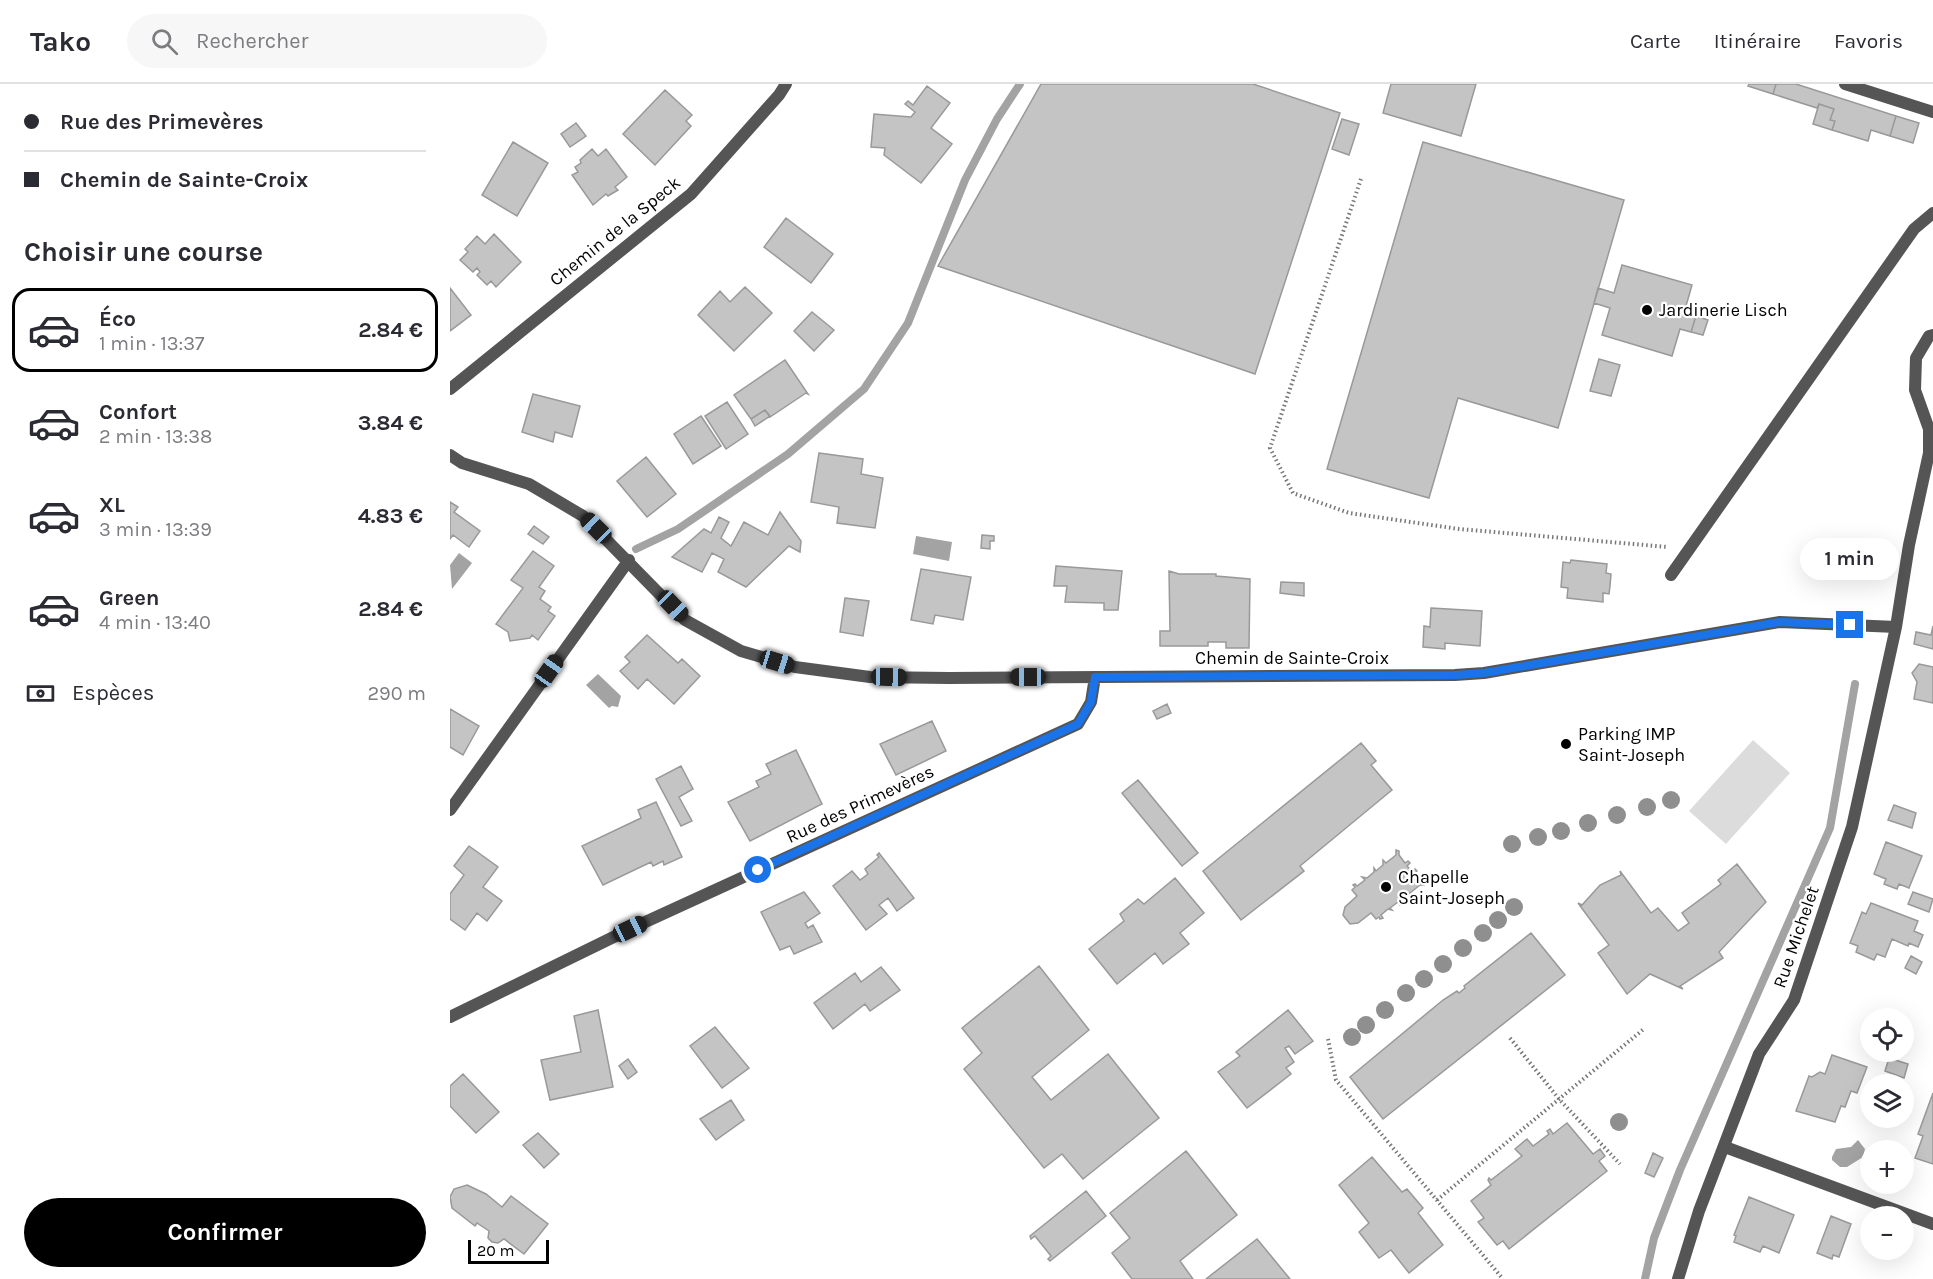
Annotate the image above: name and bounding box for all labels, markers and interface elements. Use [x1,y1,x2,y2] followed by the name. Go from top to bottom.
[127,14,547,68] search box
[30,25,91,58] text: Tako
[148,25,181,58] icon: search
[196,28,309,54] text: Rechercher
[1630,29,1681,53] text: Carte
[1714,29,1801,53] text: Itinéraire
[1834,29,1903,53] text: Favoris
[60,109,264,135] text: Rue des Primevères
[60,167,308,193] text: Chemin de Sainte-Croix
[545,171,685,291] street label: Chemin de la Speck
[24,236,263,268] text: Choisir une course
[1659,299,1788,321] place label: Jardinerie Lisch
[27,303,81,357] icon: car
[1640,303,1654,317] marker: Jardinerie Lisch
[99,306,136,332] text: Éco
[358,317,423,343] text: 2.84 €
[99,332,204,355] text: 1 min · 13:37
[27,396,81,450] icon: car
[99,399,177,425] text: Confort
[358,410,423,436] text: 3.84 €
[99,425,212,448] text: 2 min · 13:38
[27,489,81,543] icon: car
[99,492,125,518] text: XL
[358,503,423,529] text: 4.83 €
[577,509,615,547] car
[99,518,212,541] text: 3 min · 13:39
[1800,538,1900,580] callout: 1 min
[1824,547,1875,570] text: 1 min
[27,582,81,636] icon: car
[99,585,160,611] text: Green
[654,587,692,625] car
[358,596,423,622] text: 2.84 €
[99,611,211,634] text: 4 min · 13:40
[1836,611,1863,638] route end
[1195,647,1389,669] street label: Chemin de Sainte-Croix
[757,648,797,676] car
[531,651,567,691] car
[871,668,907,686] car
[1010,668,1046,686] car
[24,677,57,710] icon: cash
[72,680,154,706] text: Espèces
[367,682,426,705] text: 290 m
[1578,723,1685,766] place label: Parking IMP Saint-Joseph
[1559,737,1573,751] marker: Parking IMP Saint-Joseph
[783,760,937,848] street label: Rue des Primevères
[744,856,771,883] route start
[1398,866,1505,909] place label: Chapelle Saint-Joseph
[1379,880,1393,894] marker: Chapelle Saint-Joseph
[1768,883,1824,991] street label: Rue Michelet
[610,913,650,945] car
[1860,1008,1914,1260] map controls
[1860,1008,1914,1062] button: locate
[1860,1074,1914,1128] button: layers
[1860,1140,1914,1194] button: +
[24,1198,426,1267] button: Confirmer
[1860,1206,1914,1260] button: −
[468,1237,549,1264] scale bar
[477,1241,515,1260] text: 20 m

